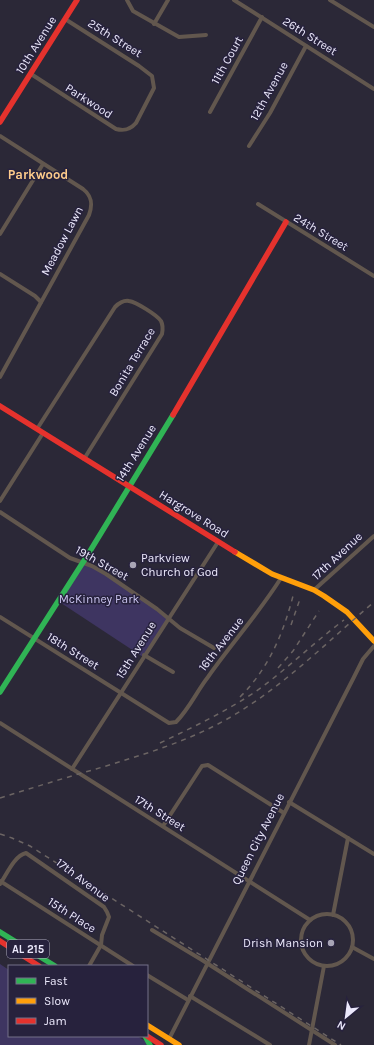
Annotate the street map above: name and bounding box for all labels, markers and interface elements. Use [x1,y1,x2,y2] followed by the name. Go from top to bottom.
[13,14,59,76] street label: 10th Avenue
[280,14,340,58] street label: 26th Street
[85,16,145,60] street label: 25th Street
[208,33,246,86] street label: 11th Court
[247,59,291,123] street label: 12th Avenue
[63,81,115,121] street label: Parkwood
[8,167,68,182] district label: Parkwood
[38,204,86,278] street label: Meadow Lawn
[291,210,351,254] street label: 24th Street
[106,325,158,399] street label: Bonita Terrace
[113,422,159,484] street label: 14th Avenue
[157,487,231,541] street label: Hargrove Road
[309,529,365,583] street label: 17th Avenue
[73,543,131,584] street label: 19th Street
[141,551,218,579] place label: Parkview Church of God
[128,560,138,570] marker: Parkview Church of God
[59,592,140,606] park label: McKinney Park
[195,614,247,674] street label: 16th Avenue
[113,619,159,681] street label: 15th Avenue
[44,629,102,673] street label: 18th Street
[229,791,287,887] street label: Queen City Avenue
[132,792,188,834] street label: 17th Street
[53,855,113,905] street label: 17th Avenue
[45,894,99,936] street label: 15th Place
[243,936,323,950] place label: Drish Mansion
[326,938,336,948] marker: Drish Mansion
[7,940,49,958] road number: AL 215
[8,965,148,1037] legend
[44,974,68,988] text: Fast
[44,994,70,1008] text: Slow
[326,997,366,1037] north arrow
[44,1014,67,1028] text: Jam
[335,1018,348,1033] text: N

